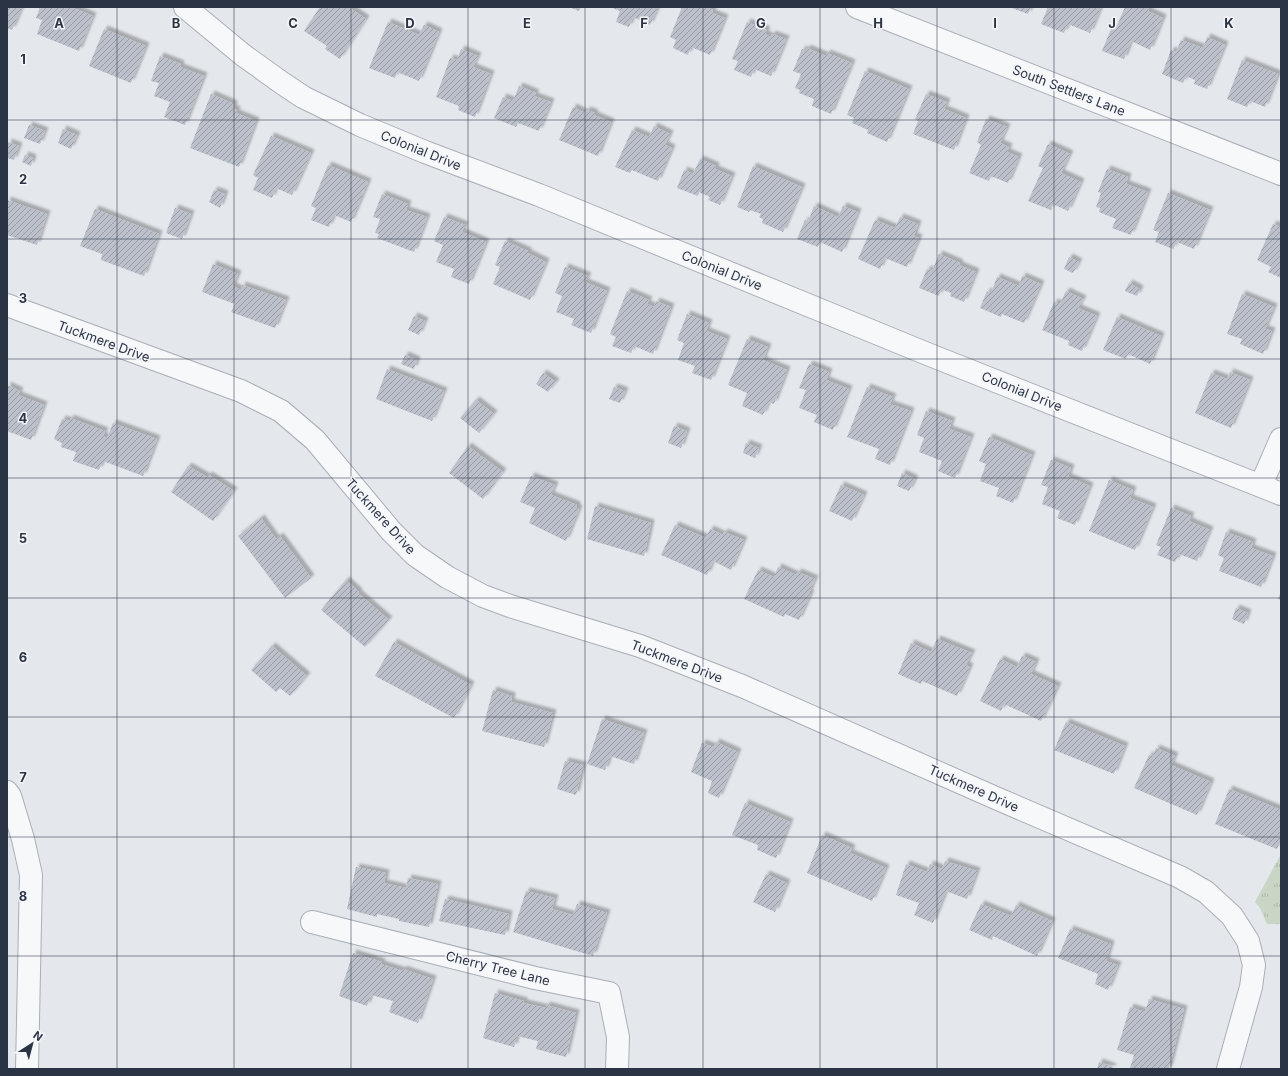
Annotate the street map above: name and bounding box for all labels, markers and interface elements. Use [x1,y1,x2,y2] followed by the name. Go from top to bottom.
[54,15,64,31] text: A
[172,15,181,31] text: B
[288,15,298,31] text: C
[405,15,415,31] text: D
[523,15,531,31] text: E
[640,15,648,31] text: F
[756,15,766,31] text: G
[873,15,883,31] text: H
[993,15,997,31] text: I
[1108,15,1116,31] text: J
[1224,15,1234,31] text: K
[20,51,26,67] text: 1
[1010,61,1128,119] street label: South Settlers Lane
[378,127,464,173] street label: Colonial Drive
[19,171,27,187] text: 2
[679,247,765,293] street label: Colonial Drive
[19,290,27,306] text: 3
[56,317,152,365] street label: Tuckmere Drive
[979,368,1065,414] street label: Colonial Drive
[19,410,28,426] text: 4
[343,475,419,557] street label: Tuckmere Drive
[19,530,27,546] text: 5
[629,636,725,686] street label: Tuckmere Drive
[19,649,27,665] text: 6
[927,761,1021,815] street label: Tuckmere Drive
[19,769,27,785] text: 7
[19,888,27,904] text: 8
[444,947,552,989] street label: Cherry Tree Lane
[12,1024,52,1064] north arrow
[30,1028,45,1044] text: N

